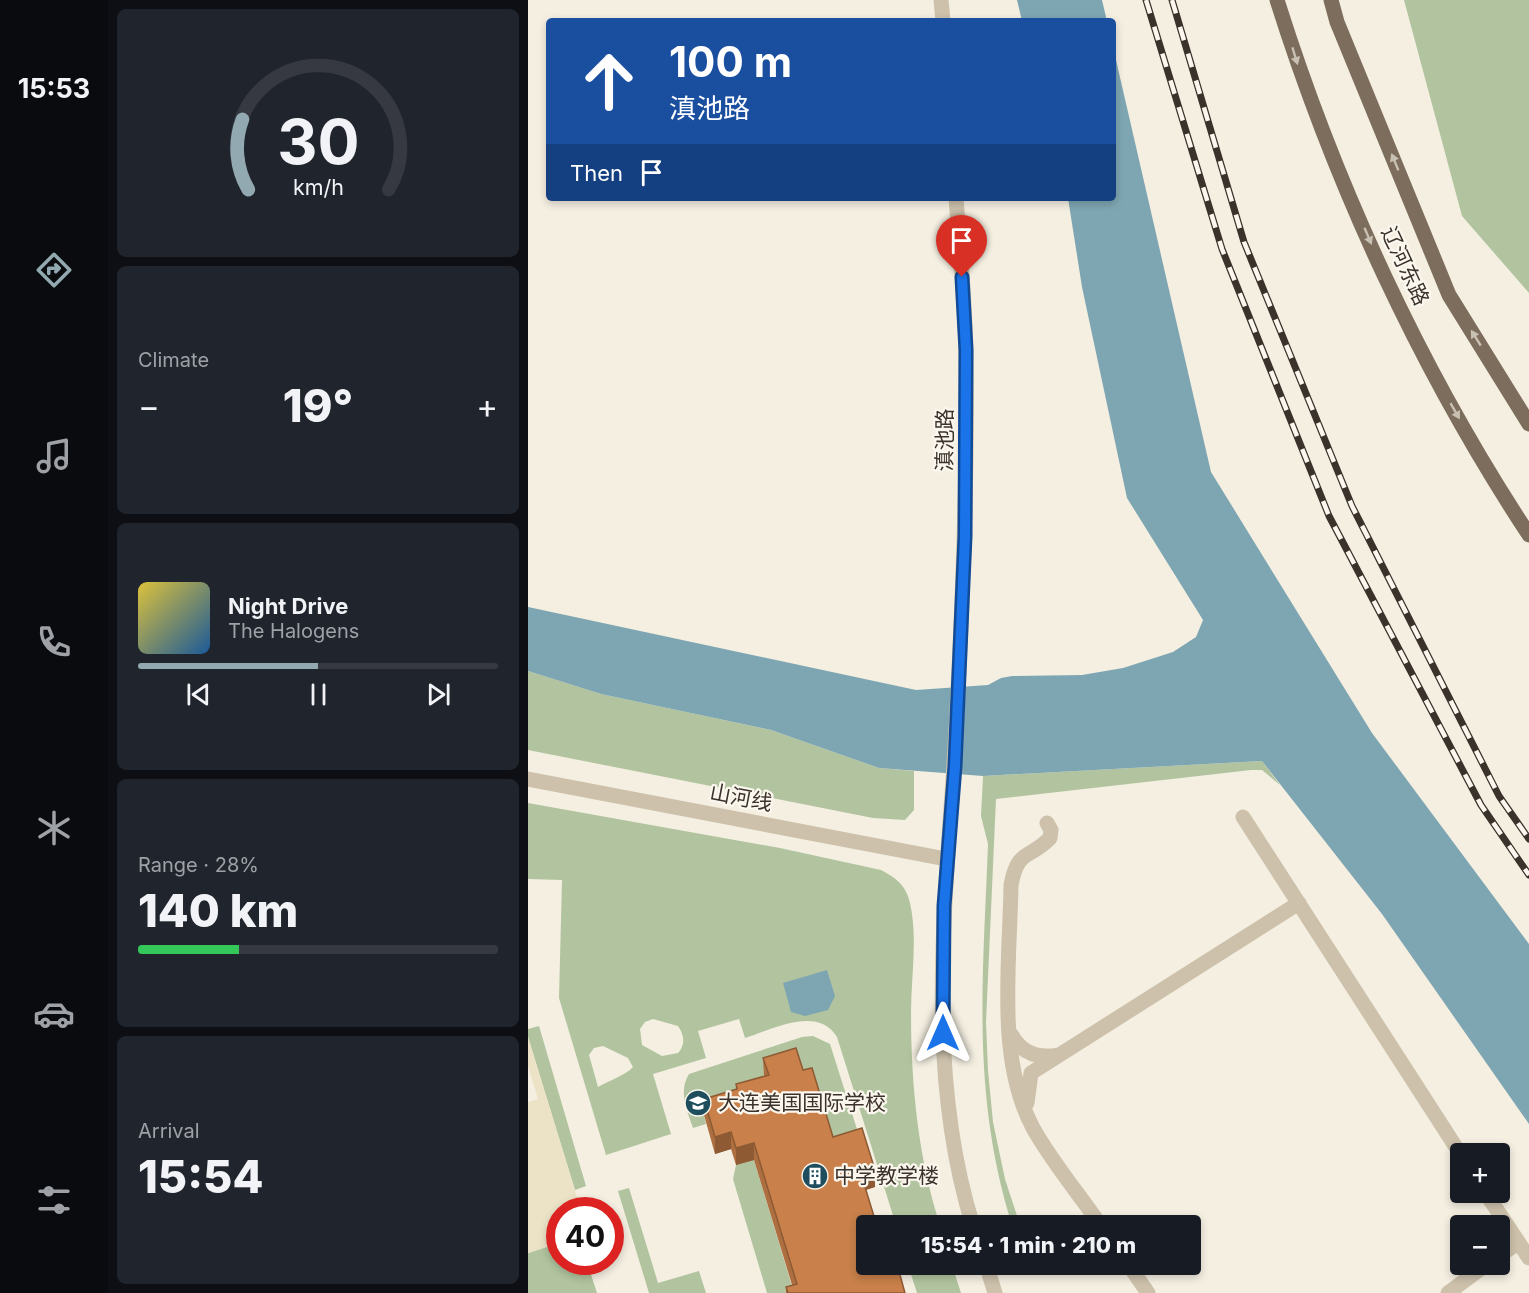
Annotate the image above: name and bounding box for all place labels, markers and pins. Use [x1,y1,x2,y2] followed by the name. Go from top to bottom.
[936,215,987,277] pin
[683,1088,713,1118] school or university icon: 大连美国国际学校
[718,1090,886,1115] place label: 大连美国国际学校
[800,1161,830,1191] building icon: 中学教学楼
[834,1163,939,1188] place label: 中学教学楼

